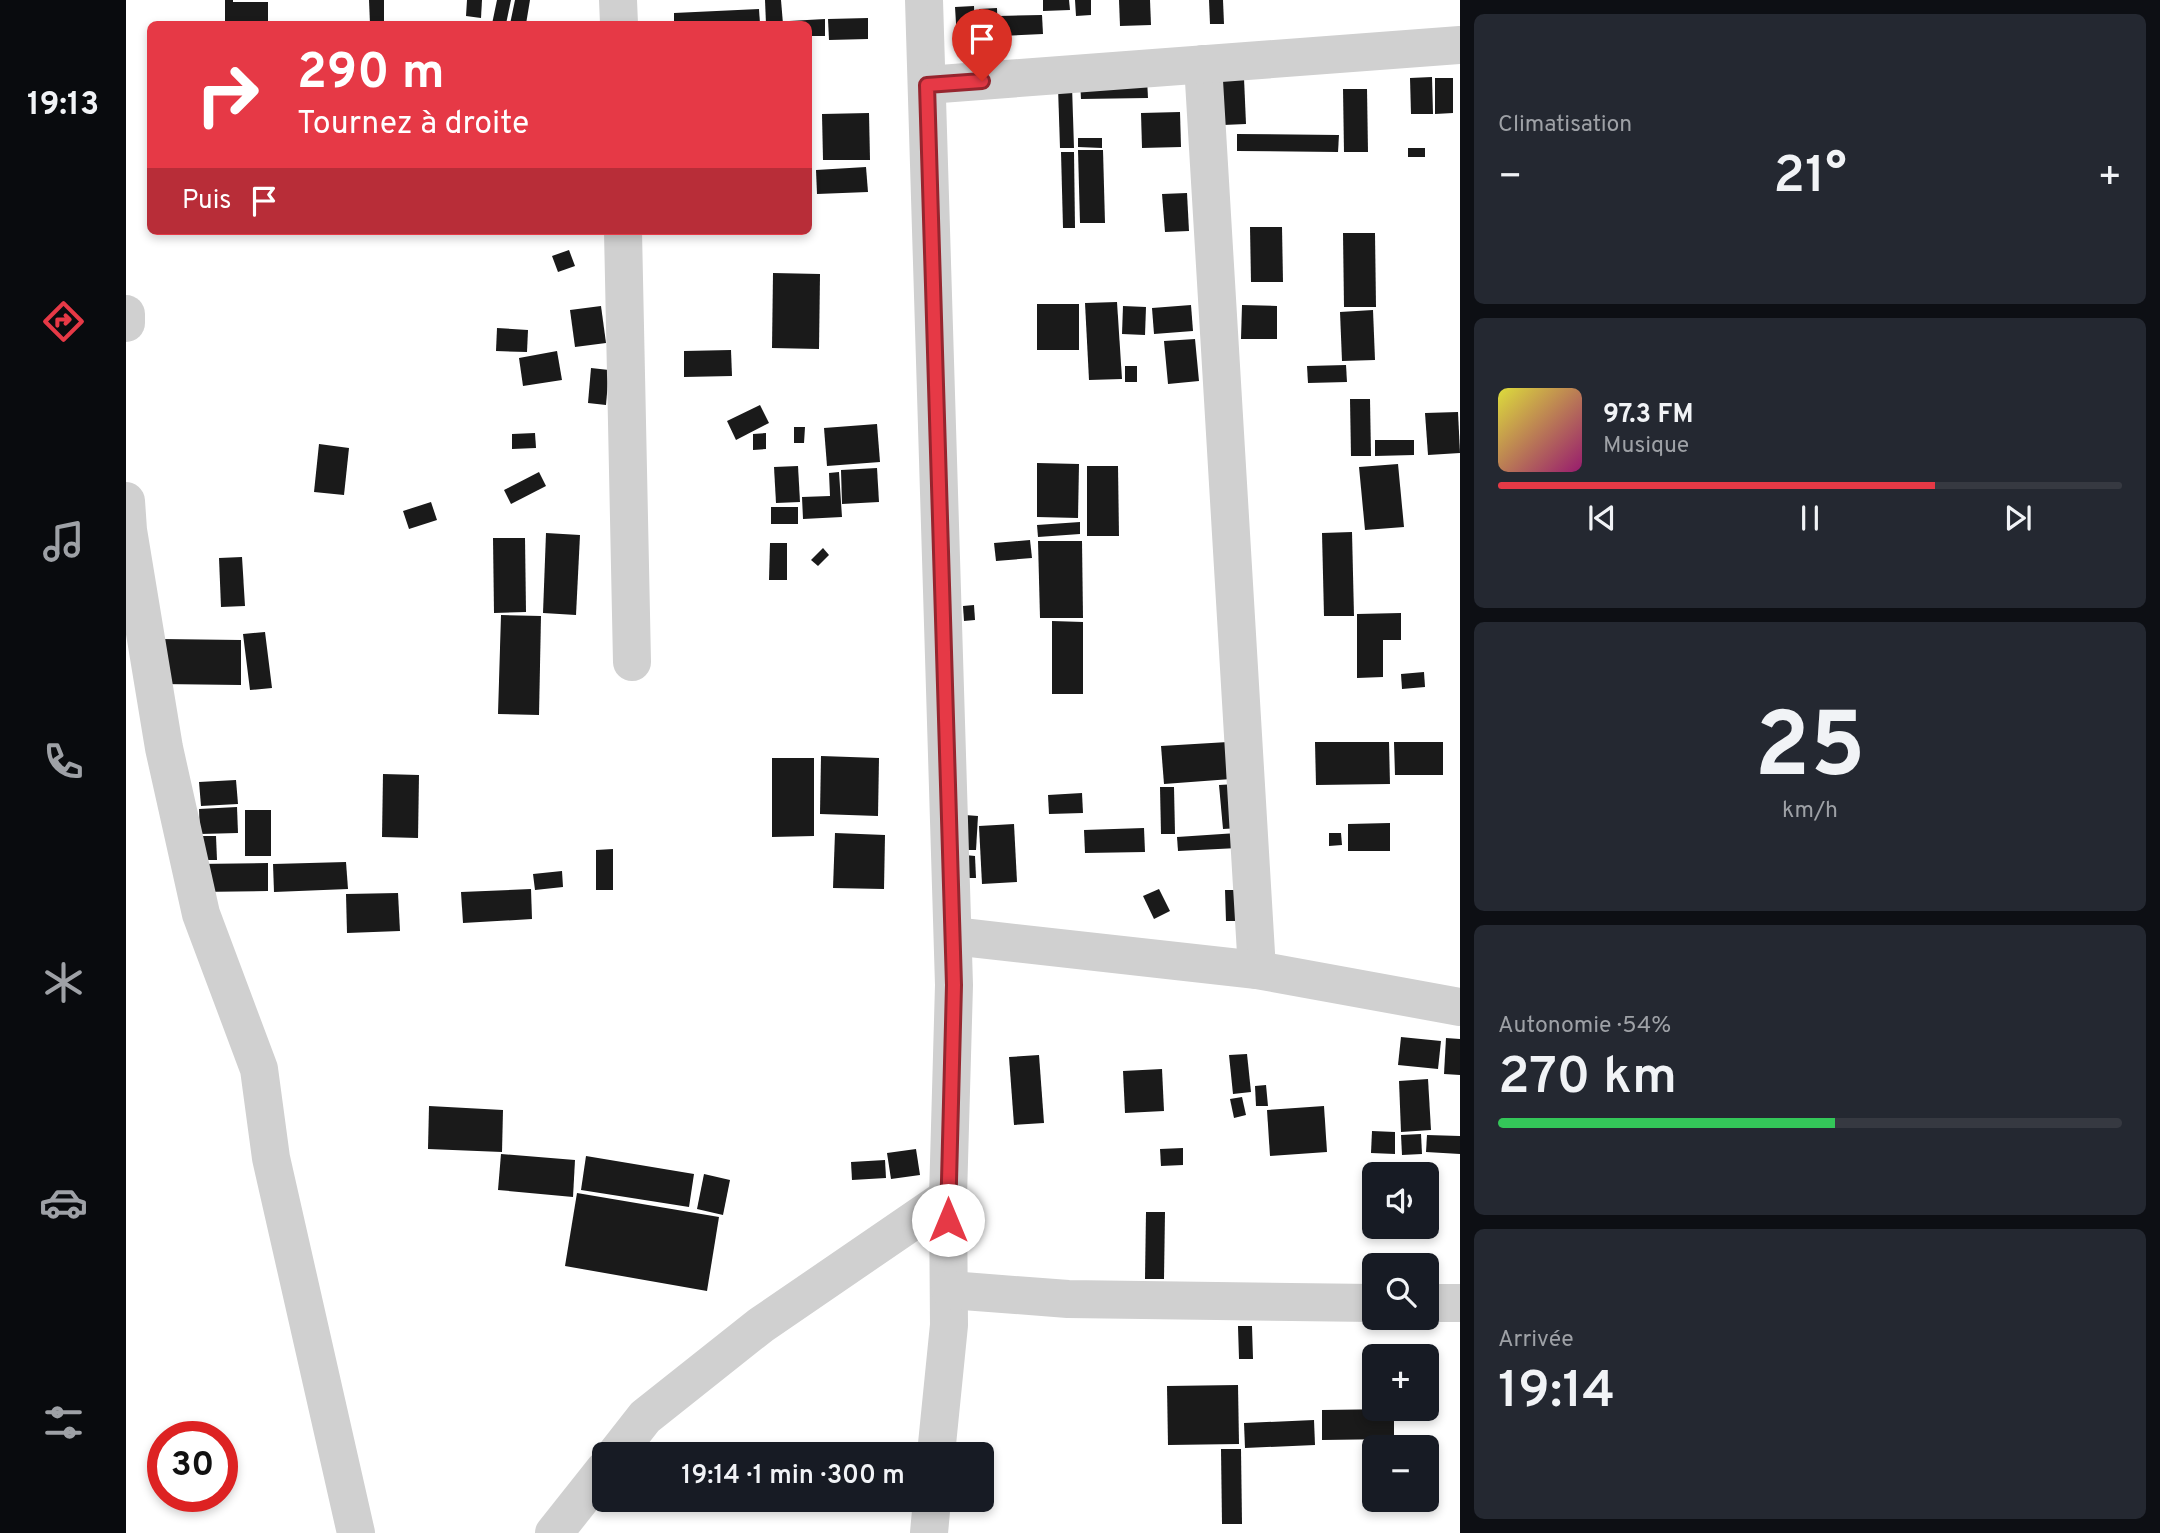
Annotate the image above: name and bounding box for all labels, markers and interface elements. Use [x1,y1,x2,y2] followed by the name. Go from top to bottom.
[952,9,1012,81] pin
[963,20,1001,58] icon: arrive
[297,44,445,106] text: 290 m
[182,49,273,140] icon: right
[27,86,99,126] text: 19:13
[297,105,529,145] text: Tournez à droite
[1498,111,1632,140] text: Climatisation
[1773,145,1847,211] text: 21°
[1498,154,1523,203] text: −
[2097,154,2122,203] text: +
[245,182,283,220] icon: arrive
[182,185,231,218] text: Puis
[39,297,88,346] icon: directions
[1603,399,1694,432] text: 97.3 FM
[1603,432,1689,461] text: Musique
[1583,499,1621,537] icon: previous
[1791,499,1829,537] icon: pause
[1999,499,2037,537] icon: next
[39,517,88,566] icon: music
[1754,694,1866,809] text: 25
[39,737,88,786] icon: phone
[1782,797,1838,826] text: km/h
[39,958,88,1007] icon: climate
[1498,1012,1671,1041] text: Autonomie · 54%
[1498,1046,1677,1112] text: 270 km
[1362,1162,1439,1512] map controls
[1362,1162,1439,1239] button: sound
[39,1178,88,1227] icon: car
[911,1183,985,1257] position arrow
[1362,1253,1439,1330] button: search
[1498,1326,1574,1355] text: Arrivée
[1362,1344,1439,1421] button: +
[1498,1360,1615,1426] text: 19:14
[39,1398,88,1447] icon: filters
[147,1421,238,1512] speed limit sign: 30
[1362,1435,1439,1512] button: −
[681,1460,905,1493] text: 19:14 · 1 min · 300 m

